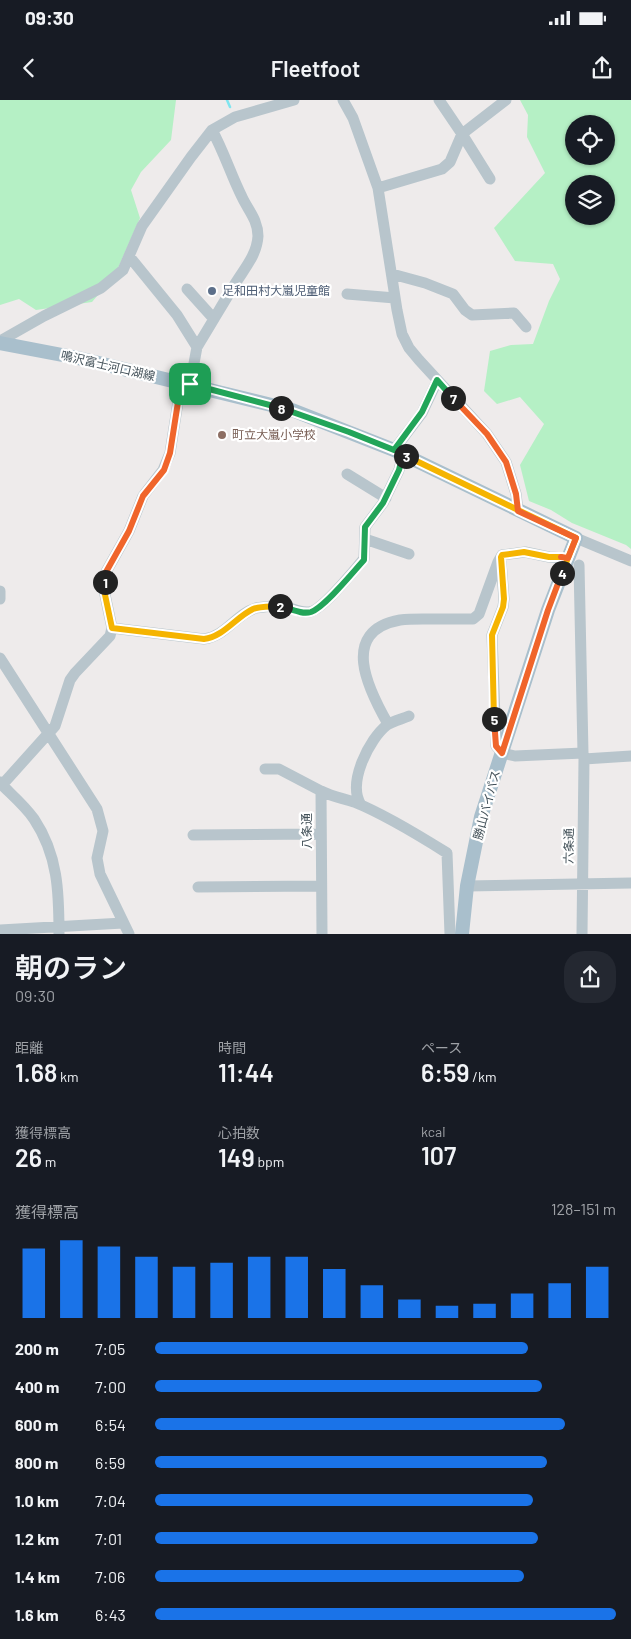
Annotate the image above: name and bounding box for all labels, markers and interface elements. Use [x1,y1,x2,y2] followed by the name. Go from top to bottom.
[25,6,74,29] text: 09:30
[15,54,43,82] icon: back
[588,54,616,82] icon: share
[271,55,360,81] text: Fleetfoot
[565,115,615,225] map controls
[565,115,615,165] button: locate
[565,175,615,225] button: layers
[222,283,330,297] place label: 足和田村大嵐児童館
[206,285,218,297] marker: 足和田村大嵐児童館
[60,347,157,383] street label: 鳴沢富士河口湖線
[169,363,211,405] pin
[176,370,204,398] icon: arrive
[440,386,466,410] pin: 7
[450,390,457,407] text: 7
[268,396,294,420] pin: 8
[278,400,285,417] text: 8
[232,427,316,441] place label: 町立大嵐小学校
[216,429,228,441] marker: 町立大嵐小学校
[394,444,418,468] pin: 3
[403,448,410,465] text: 3
[550,560,574,586] pin: 4
[558,565,567,582] text: 4
[92,570,118,594] pin: 1
[103,574,108,591] text: 1
[268,594,292,618] pin: 2
[277,598,284,615] text: 2
[482,706,506,732] pin: 5
[491,711,498,728] text: 5
[470,768,502,841] street label: 勝山バイパス
[299,813,313,849] street label: 八条通
[561,828,575,864] street label: 六条通
[15,950,127,984] text: 朝のラン
[564,951,616,1003] button: share
[15,986,55,1005] text: 09:30
[15,1039,43,1056] text: 距離
[218,1039,246,1056] text: 時間
[421,1039,462,1056] text: ペース
[15,1057,57,1087] text: 1.68
[218,1057,274,1087] text: 11:44
[421,1057,470,1087] text: 6:59
[57,1068,79,1085] text: km
[470,1068,497,1085] text: /km
[421,1123,445,1140] text: kcal
[15,1124,71,1141] text: 獲得標高
[218,1124,260,1141] text: 心拍数
[421,1140,456,1170] text: 107
[15,1142,42,1172] text: 26
[218,1142,255,1172] text: 149
[42,1153,56,1170] text: m
[255,1153,284,1170] text: bpm
[551,1199,616,1218] text: 128–151 m
[15,1202,79,1221] text: 獲得標高
[15,1339,59,1358] text: 200 m
[95,1339,125,1358] text: 7:05
[15,1377,59,1396] text: 400 m
[95,1377,126,1396] text: 7:00
[15,1415,58,1434] text: 600 m
[95,1415,126,1434] text: 6:54
[15,1453,58,1472] text: 800 m
[95,1453,125,1472] text: 6:59
[15,1491,59,1510] text: 1.0 km
[95,1491,126,1510] text: 7:04
[15,1529,59,1548] text: 1.2 km
[95,1529,122,1548] text: 7:01
[15,1567,60,1586] text: 1.4 km
[95,1567,125,1586] text: 7:06
[15,1605,59,1624] text: 1.6 km
[95,1605,126,1624] text: 6:43

